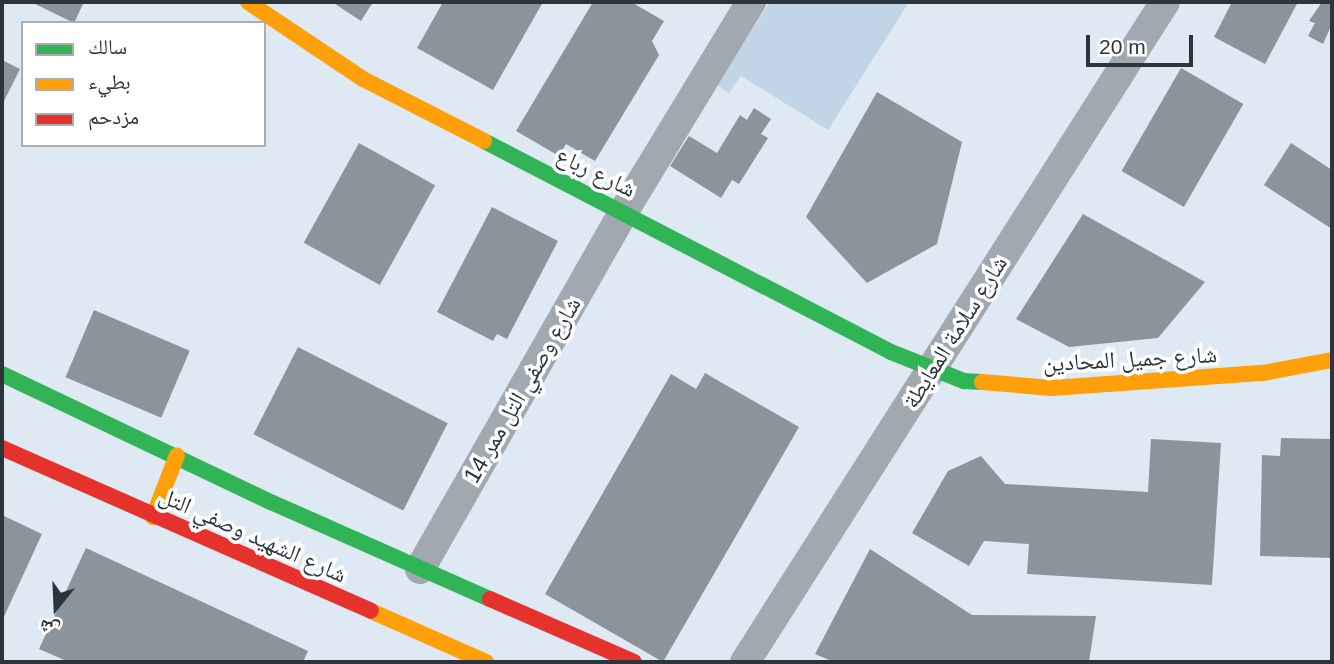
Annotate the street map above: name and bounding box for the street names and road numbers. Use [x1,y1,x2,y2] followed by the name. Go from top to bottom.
[552,141,640,203] street label: شارع رباع
[897,251,1013,413] street label: شارع سلامة المعايطة
[458,292,586,488] street label: شارع وصفي التل ممر 14
[1042,341,1218,377] street label: شارع جميل المحادين
[155,481,351,589] street label: شارع الشهيد وصفي التل

